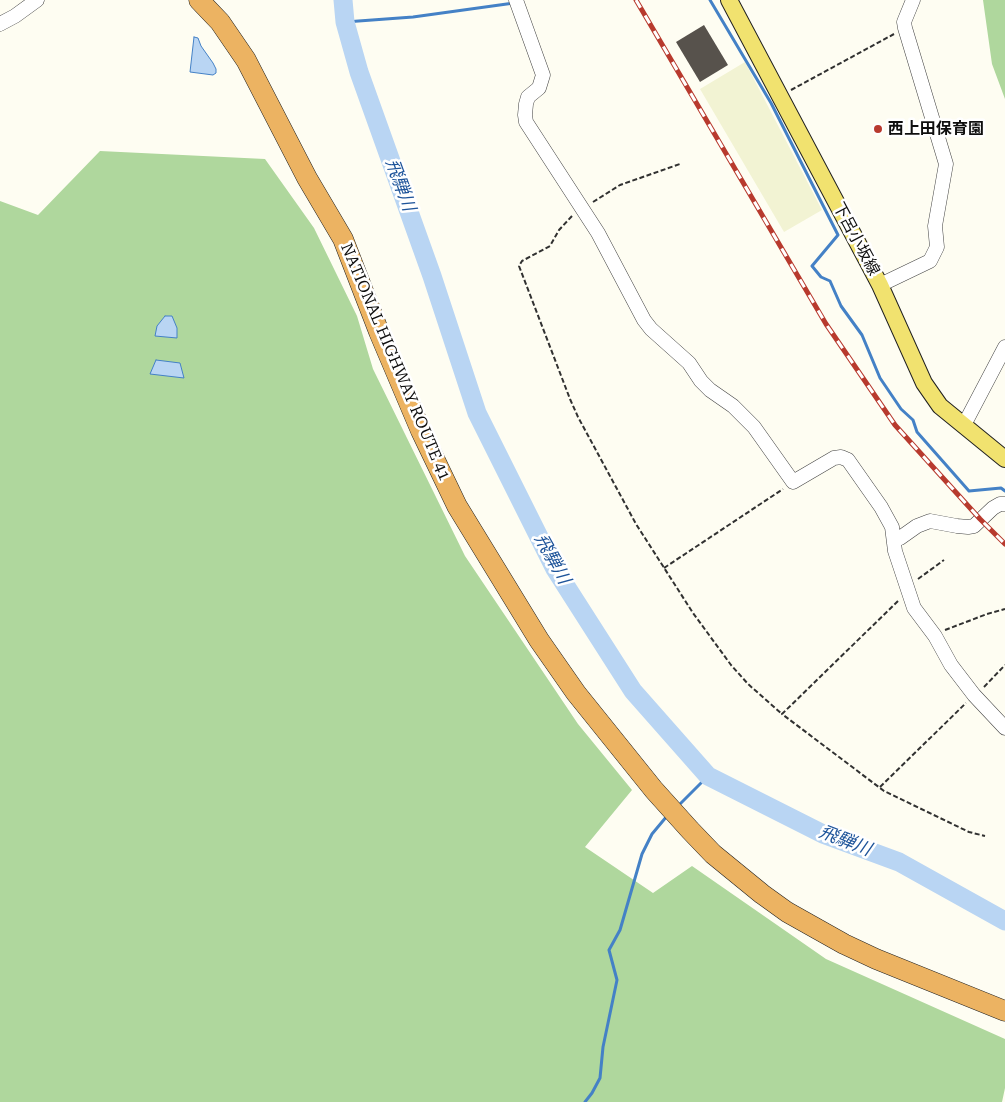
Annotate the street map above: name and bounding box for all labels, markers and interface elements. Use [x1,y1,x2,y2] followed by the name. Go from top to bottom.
[888,119,984,139] place label: 西上田保育園
[872,123,884,135] marker: 西上田保育園
[381,156,419,214] water label: 飛騨川
[829,199,883,279] street label: 下呂小坂線
[336,240,454,484] street label: NATIONAL HIGHWAY ROUTE 41
[529,530,575,588] water label: 飛騨川
[816,821,874,861] water label: 飛騨川

